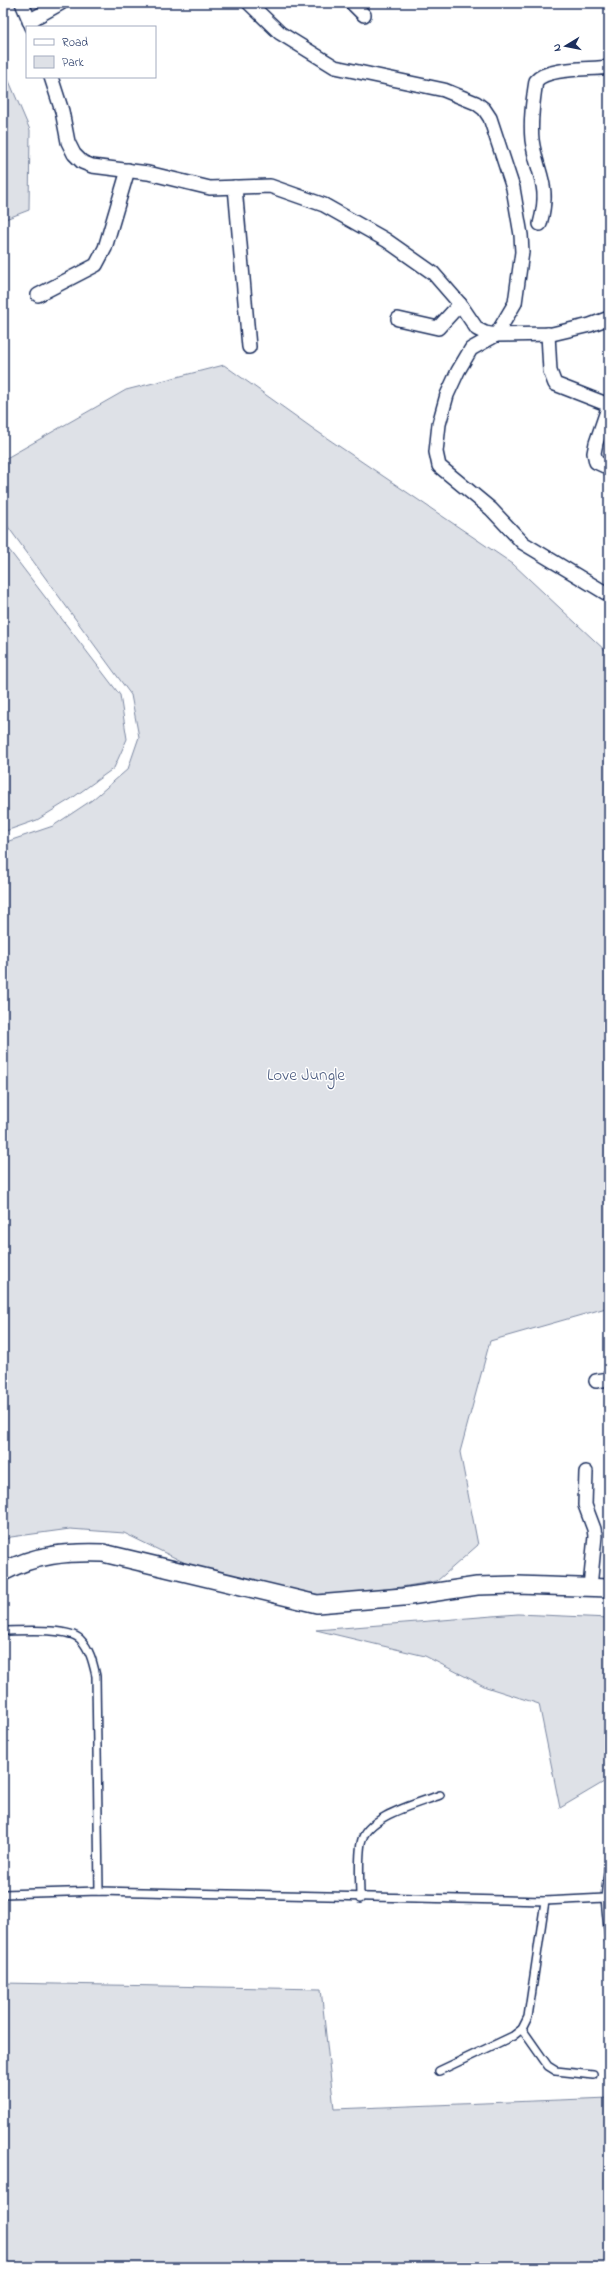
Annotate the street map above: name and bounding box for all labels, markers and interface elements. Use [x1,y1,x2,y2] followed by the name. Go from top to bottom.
[26,26,156,78] legend
[546,26,586,66] north arrow
[62,34,88,52] text: Road
[549,43,566,53] text: N
[62,54,84,72] text: Park
[267,1063,345,1090] park label: Love Jungle

